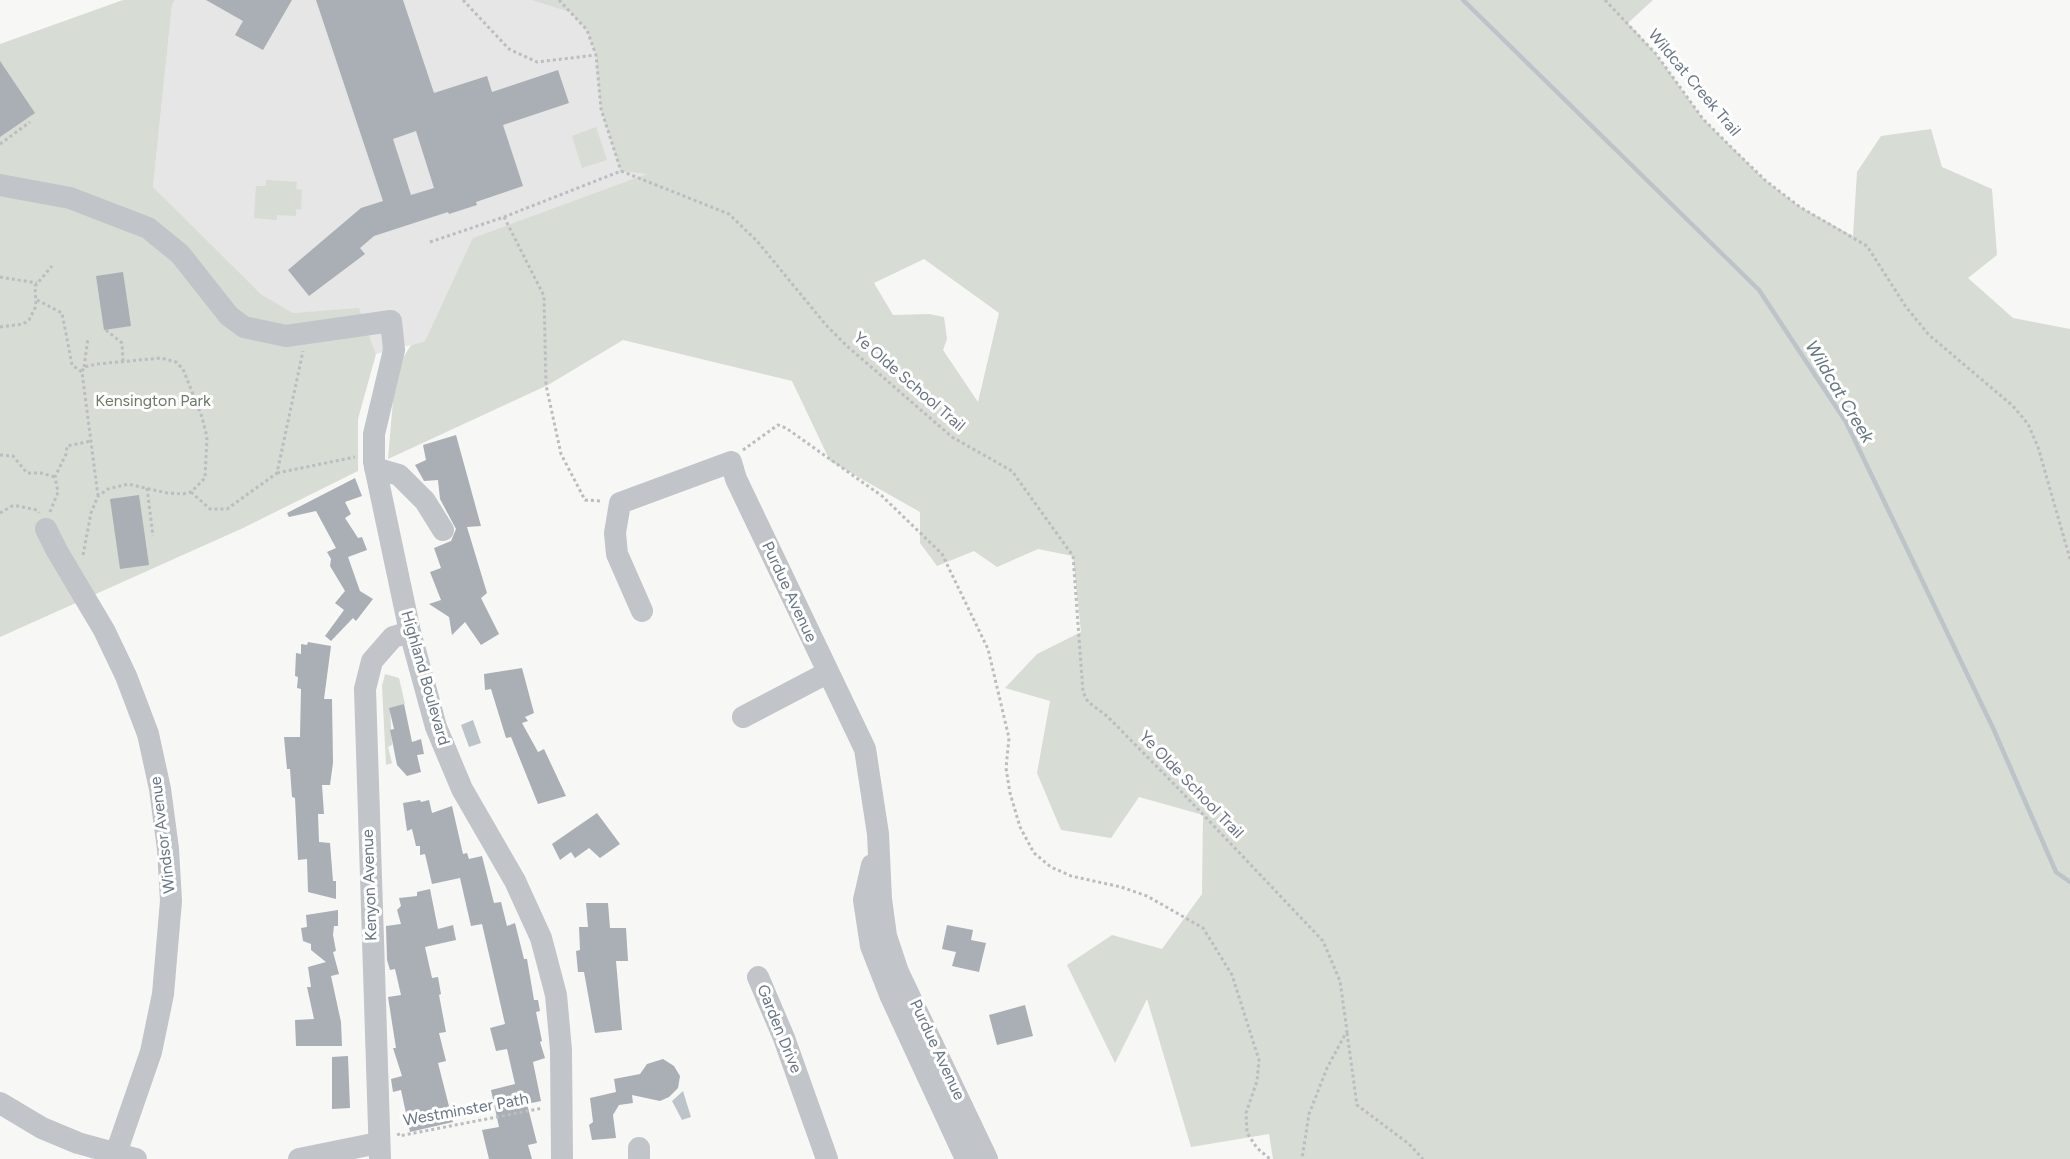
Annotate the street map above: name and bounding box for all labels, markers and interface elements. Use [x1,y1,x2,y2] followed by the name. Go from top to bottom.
[1644,26,1744,140] street label: Wildcat Creek Trail
[849,328,969,436] street label: Ye Olde School Trail
[1800,337,1878,447] water label: Wildcat Creek
[95,391,211,411] park label: Kensington Park
[757,539,821,645] street label: Purdue Avenue
[397,609,453,747] street label: Highland Boulevard
[1135,727,1247,843] street label: Ye Olde School Trail
[146,775,180,895] street label: Windsor Avenue
[358,829,382,941] street label: Kenyon Avenue
[753,982,805,1076] street label: Garden Drive
[905,997,969,1103] street label: Purdue Avenue
[402,1090,530,1130] street label: Westminster Path

